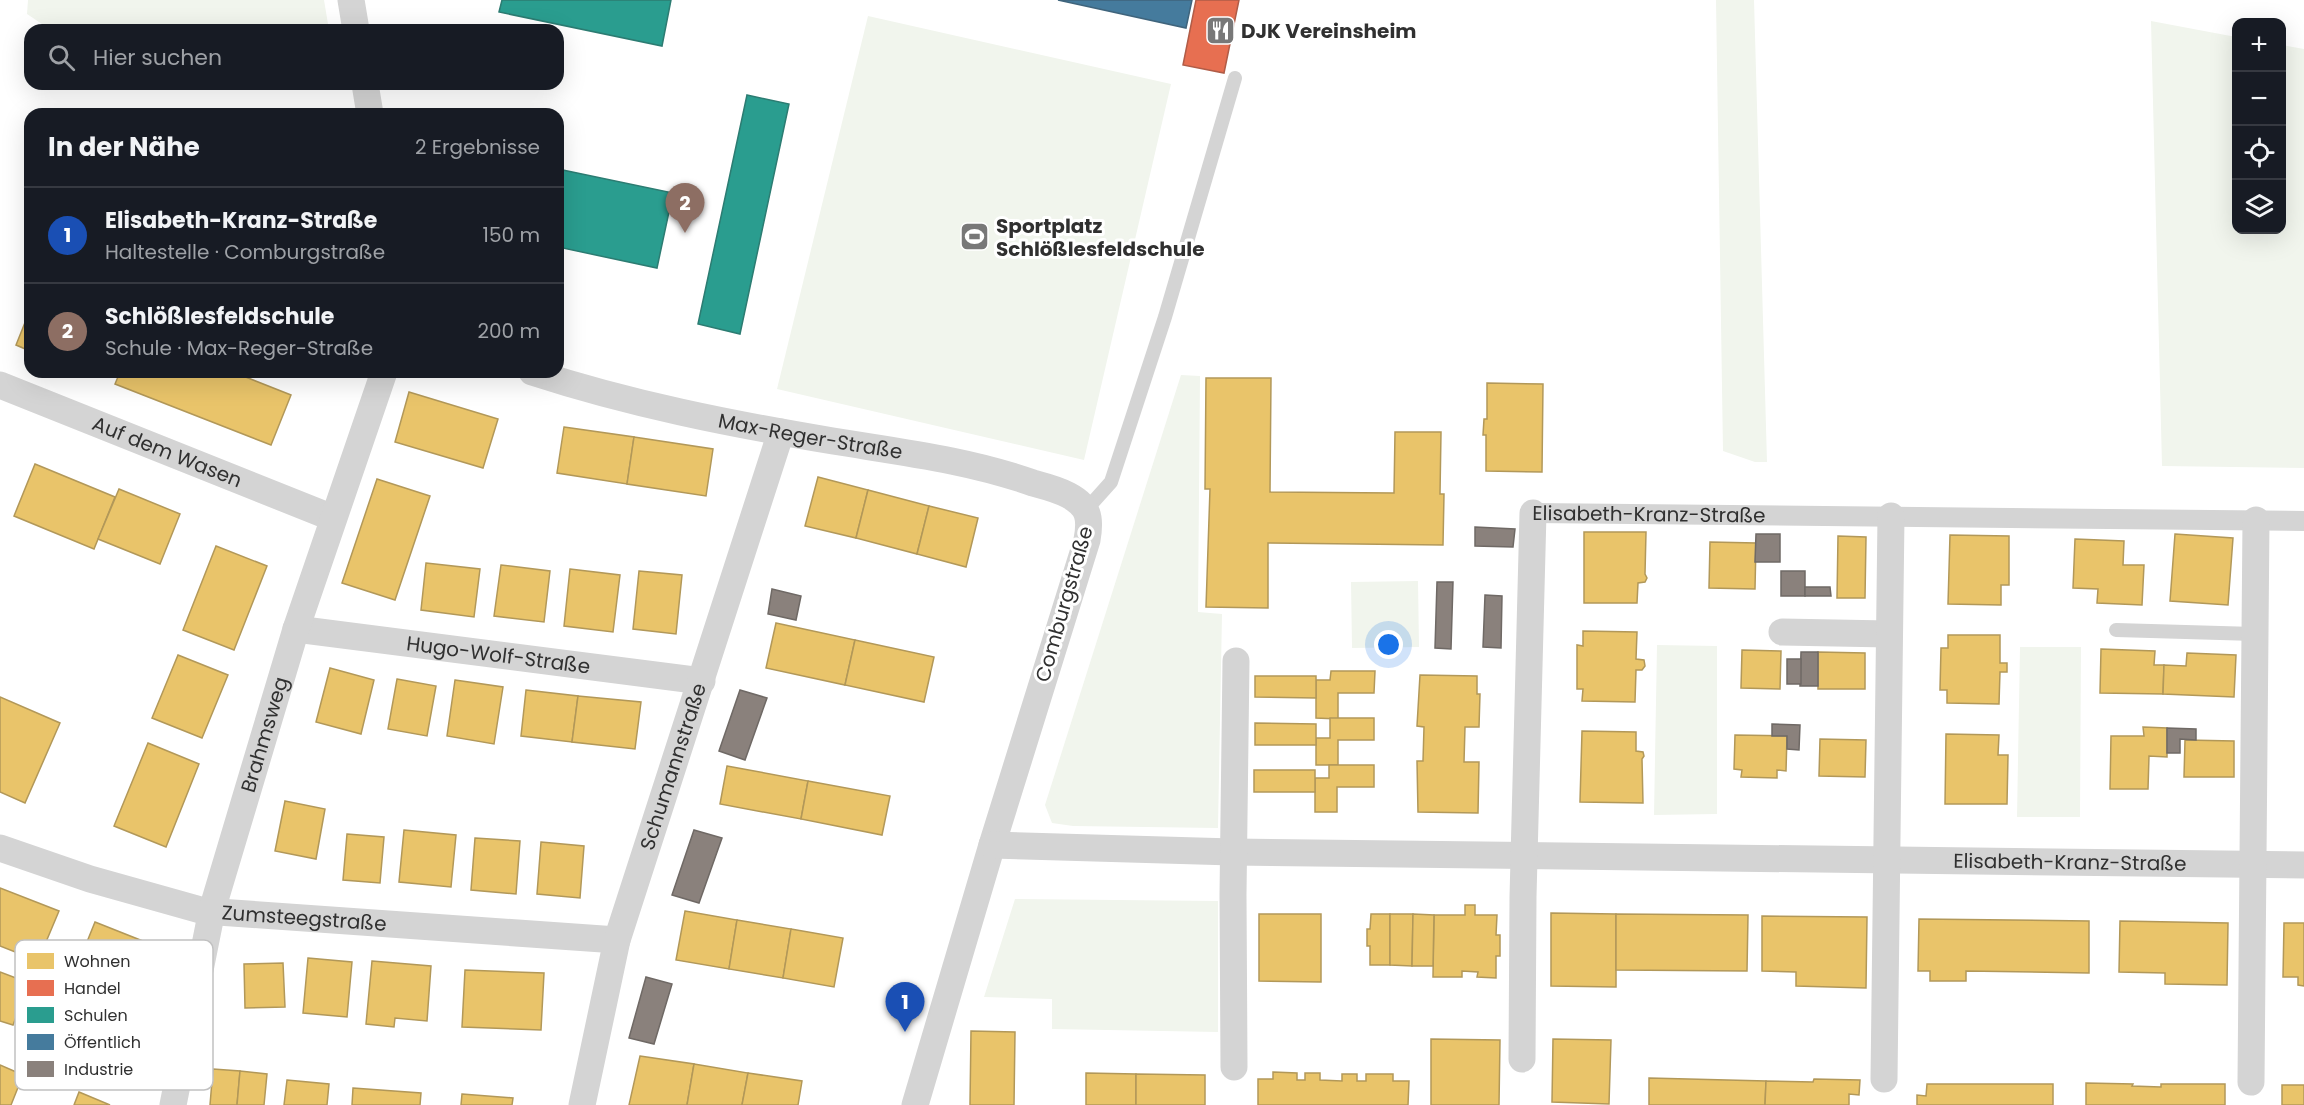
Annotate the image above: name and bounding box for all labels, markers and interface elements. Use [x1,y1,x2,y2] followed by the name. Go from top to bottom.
[1204,15,1236,47] restaurant icon: DJK Vereinsheim
[1241,17,1417,45] place label: DJK Vereinsheim
[2232,18,2286,234] map controls
[2232,18,2286,72] button: +
[24,24,564,90] search box
[45,41,78,74] icon: search
[93,42,222,73] text: Hier suchen
[2232,72,2286,126] button: −
[2232,126,2286,180] button: locate
[48,129,200,165] text: In der Nähe
[415,133,540,161] text: 2 Ergebnisse
[2232,180,2286,234] button: layers
[666,184,704,233] pin: 2
[105,205,377,236] text: Elisabeth-Kranz-Straße
[996,212,1205,263] place label: Sportplatz Schlößlesfeldschule
[64,221,71,249] text: 1
[483,221,540,249] text: 150 m
[959,221,991,253] sports icon: Sportplatz Schlößlesfeldschule
[105,238,385,266] text: Haltestelle · Comburgstraße
[105,301,334,332] text: Schlößlesfeldschule
[62,317,73,345] text: 2
[477,317,540,345] text: 200 m
[105,334,373,362] text: Schule · Max-Reger-Straße
[716,406,904,466] street label: Max-Reger-Straße
[88,409,246,494] street label: Auf dem Wasen
[1532,499,1766,529] street label: Elisabeth-Kranz-Straße
[1028,523,1100,685] street label: Comburgstraße
[405,629,592,681] street label: Hugo-Wolf-Straße
[1374,630,1403,659] your location
[234,673,295,796] street label: Brahmsweg
[633,679,713,854] street label: Schumannstraße
[1953,847,2187,878] street label: Elisabeth-Kranz-Straße
[221,898,387,938] street label: Zumsteegstraße
[15,940,213,1090] legend
[64,950,131,973] text: Wohnen
[64,977,121,1000] text: Handel
[886,982,924,1032] pin: 1
[64,1004,128,1027] text: Schulen
[64,1031,141,1054] text: Öffentlich
[64,1058,133,1081] text: Industrie

